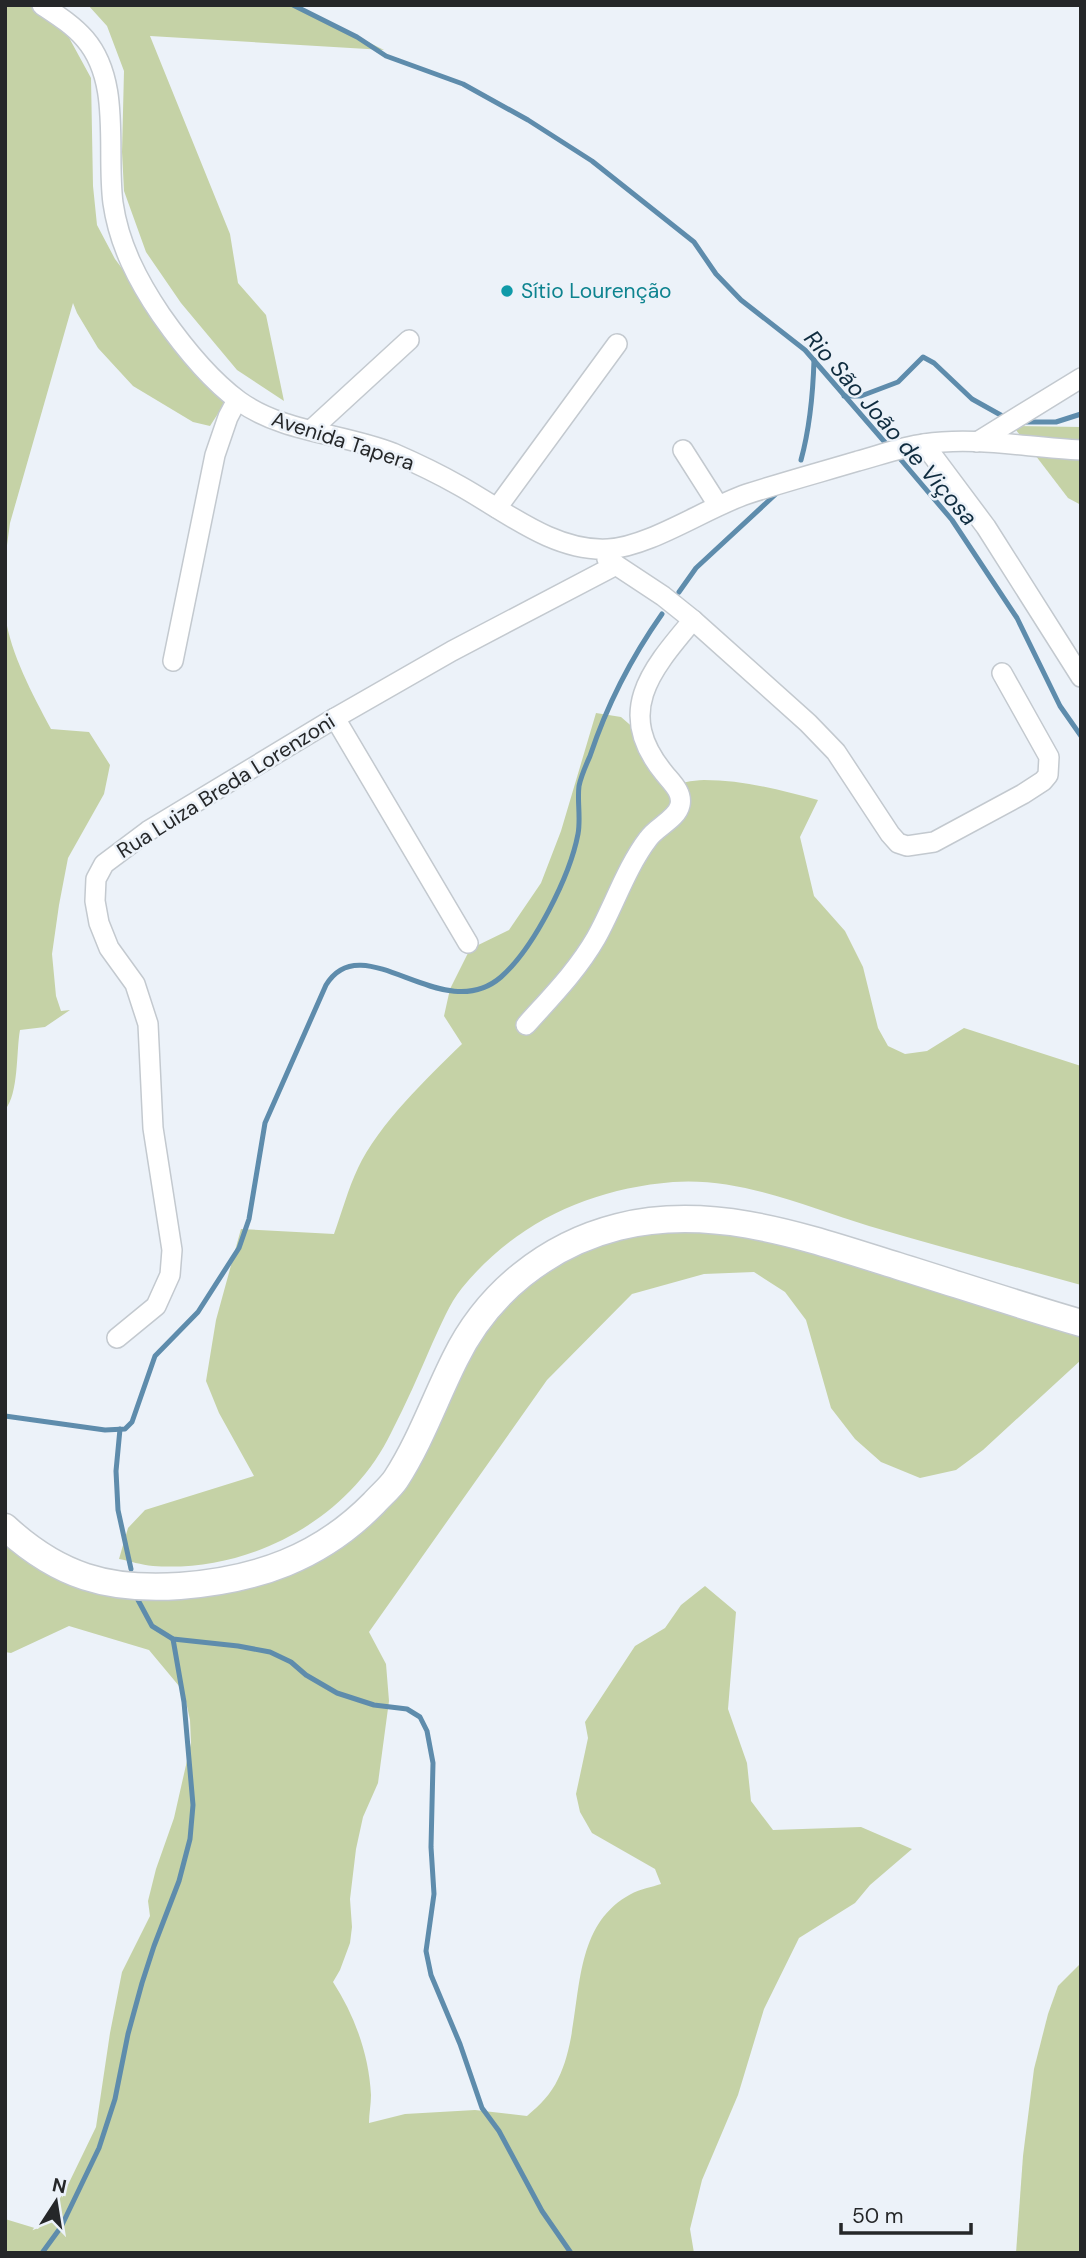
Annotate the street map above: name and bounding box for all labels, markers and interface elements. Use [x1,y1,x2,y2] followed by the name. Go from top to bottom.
[521,277,672,305] place label: Sítio Lourenção
[499,283,515,299] marker: Sítio Lourenção
[798,324,984,532] water label: Rio São João de Viçosa
[268,405,418,477] street label: Avenida Tapera
[112,707,340,865] street label: Rua Luiza Breda Lorenzoni
[21,2167,91,2237] north arrow
[50,2172,69,2200] text: N
[841,2192,970,2236] scale bar
[852,2202,903,2230] text: 50 m

